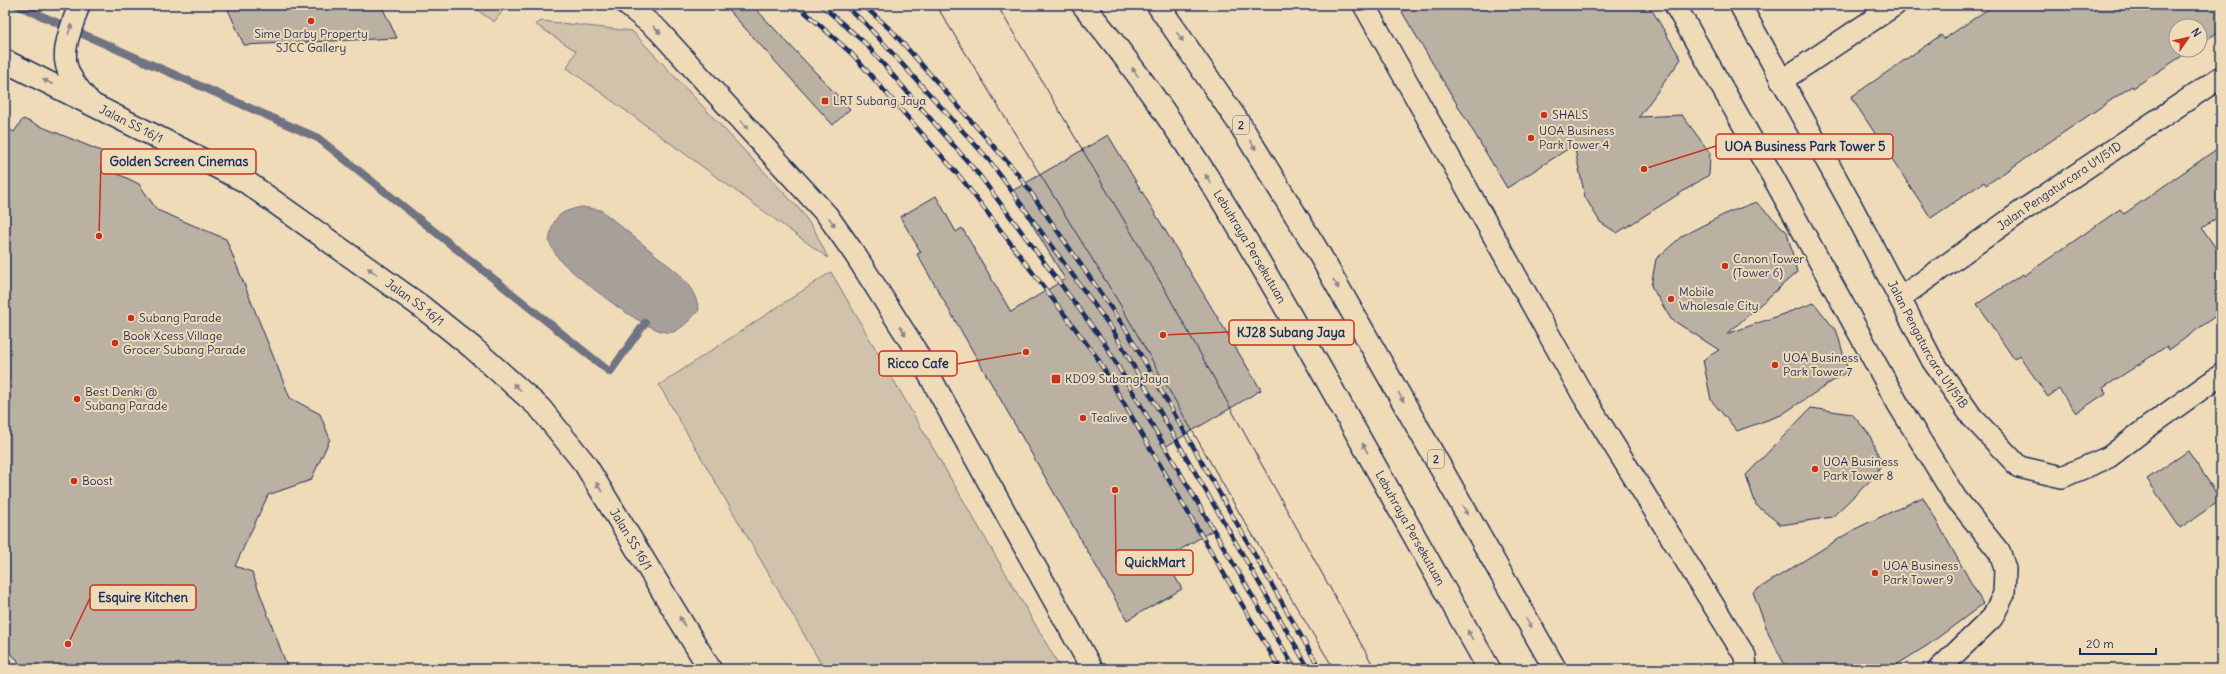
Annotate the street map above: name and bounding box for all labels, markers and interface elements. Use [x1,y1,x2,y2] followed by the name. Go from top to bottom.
[306,16,316,26] marker: Sime Darby Property SJCC Gallery
[2168,18,2208,58] north arrow
[68,22,74,34] one-way arrow
[652,25,662,34] one-way arrow
[2188,25,2204,39] text: N
[254,26,368,55] place label: Sime Darby Property SJCC Gallery
[1176,31,1184,42] one-way arrow
[1131,66,1139,77] one-way arrow
[42,78,53,85] one-way arrow
[833,93,926,108] place label: LRT Subang Jaya
[820,96,830,106] marker: LRT Subang Jaya
[97,101,166,146] street label: Jalan SS 16/1
[1552,107,1589,122] place label: SHALS
[1539,110,1549,120] marker: SHALS
[1233,116,1249,134] road number: 2
[740,120,750,130] one-way arrow
[1539,123,1614,152] place label: UOA Business Park Tower 4
[1526,133,1536,143] marker: UOA Business Park Tower 4
[1716,134,1893,159] callout: UOA Business Park Tower 5
[1724,138,1886,155] text: UOA Business Park Tower 5
[1994,138,2124,233] street label: Jalan Pengaturcara U1/51D
[1249,139,1256,151] one-way arrow
[101,149,256,174] callout: Golden Screen Cinemas
[110,153,249,170] text: Golden Screen Cinemas
[1205,173,1212,185] one-way arrow
[1211,187,1290,306] street label: Lebuhraya Persekutuan
[828,217,836,227] one-way arrow
[1733,251,1804,280] place label: Canon Tower (Tower 6)
[1720,261,1730,271] marker: Canon Tower (Tower 6)
[366,267,377,275] one-way arrow
[383,275,447,329] street label: Jalan SS 16/1
[1333,278,1340,290] one-way arrow
[1885,278,1972,411] street label: Jalan Pengaturcara U1/51B
[1679,284,1759,313] place label: Mobile Wholesale City
[1666,294,1676,304] marker: Mobile Wholesale City
[139,310,221,325] place label: Subang Parade
[126,313,136,323] marker: Subang Parade
[1229,320,1354,345] callout: KJ28 Subang Jaya
[1237,324,1346,341] text: KJ28 Subang Jaya
[899,326,907,336] one-way arrow
[123,328,246,357] place label: Book Xcess Village Grocer Subang Parade
[110,338,120,348] marker: Book Xcess Village Grocer Subang Parade
[1783,350,1858,379] place label: UOA Business Park Tower 7
[879,351,957,376] callout: Ricco Cafe
[887,355,949,372] text: Ricco Cafe
[1770,360,1780,370] marker: UOA Business Park Tower 7
[1065,371,1169,386] place label: KD09 Subang Jaya
[1050,373,1062,385] marker: KD09 Subang Jaya
[512,383,522,392] one-way arrow
[85,384,167,413] place label: Best Denki @ Subang Parade
[1397,391,1404,403] one-way arrow
[72,394,82,404] marker: Best Denki @ Subang Parade
[1091,410,1127,425] place label: Tealive
[1078,413,1088,423] marker: Tealive
[1362,442,1369,454] one-way arrow
[1428,450,1444,468] road number: 2
[1823,454,1898,483] place label: UOA Business Park Tower 8
[1810,464,1820,474] marker: UOA Business Park Tower 8
[1372,468,1449,588] street label: Lebuhraya Persekutuan
[82,473,113,488] place label: Boost
[69,476,79,486] marker: Boost
[596,481,603,493] one-way arrow
[1461,504,1468,516] one-way arrow
[607,506,656,573] street label: Jalan SS 16/1
[1116,550,1193,575] callout: QuickMart
[1124,554,1186,571] text: QuickMart
[1883,558,1958,587] place label: UOA Business Park Tower 9
[1870,568,1880,578] marker: UOA Business Park Tower 9
[90,585,196,610] callout: Esquire Kitchen
[98,589,189,606] text: Esquire Kitchen
[679,615,686,627] one-way arrow
[1525,617,1532,629] one-way arrow
[1466,629,1473,641] one-way arrow
[2080,630,2156,656] scale bar
[2086,636,2114,651] text: 20 m

